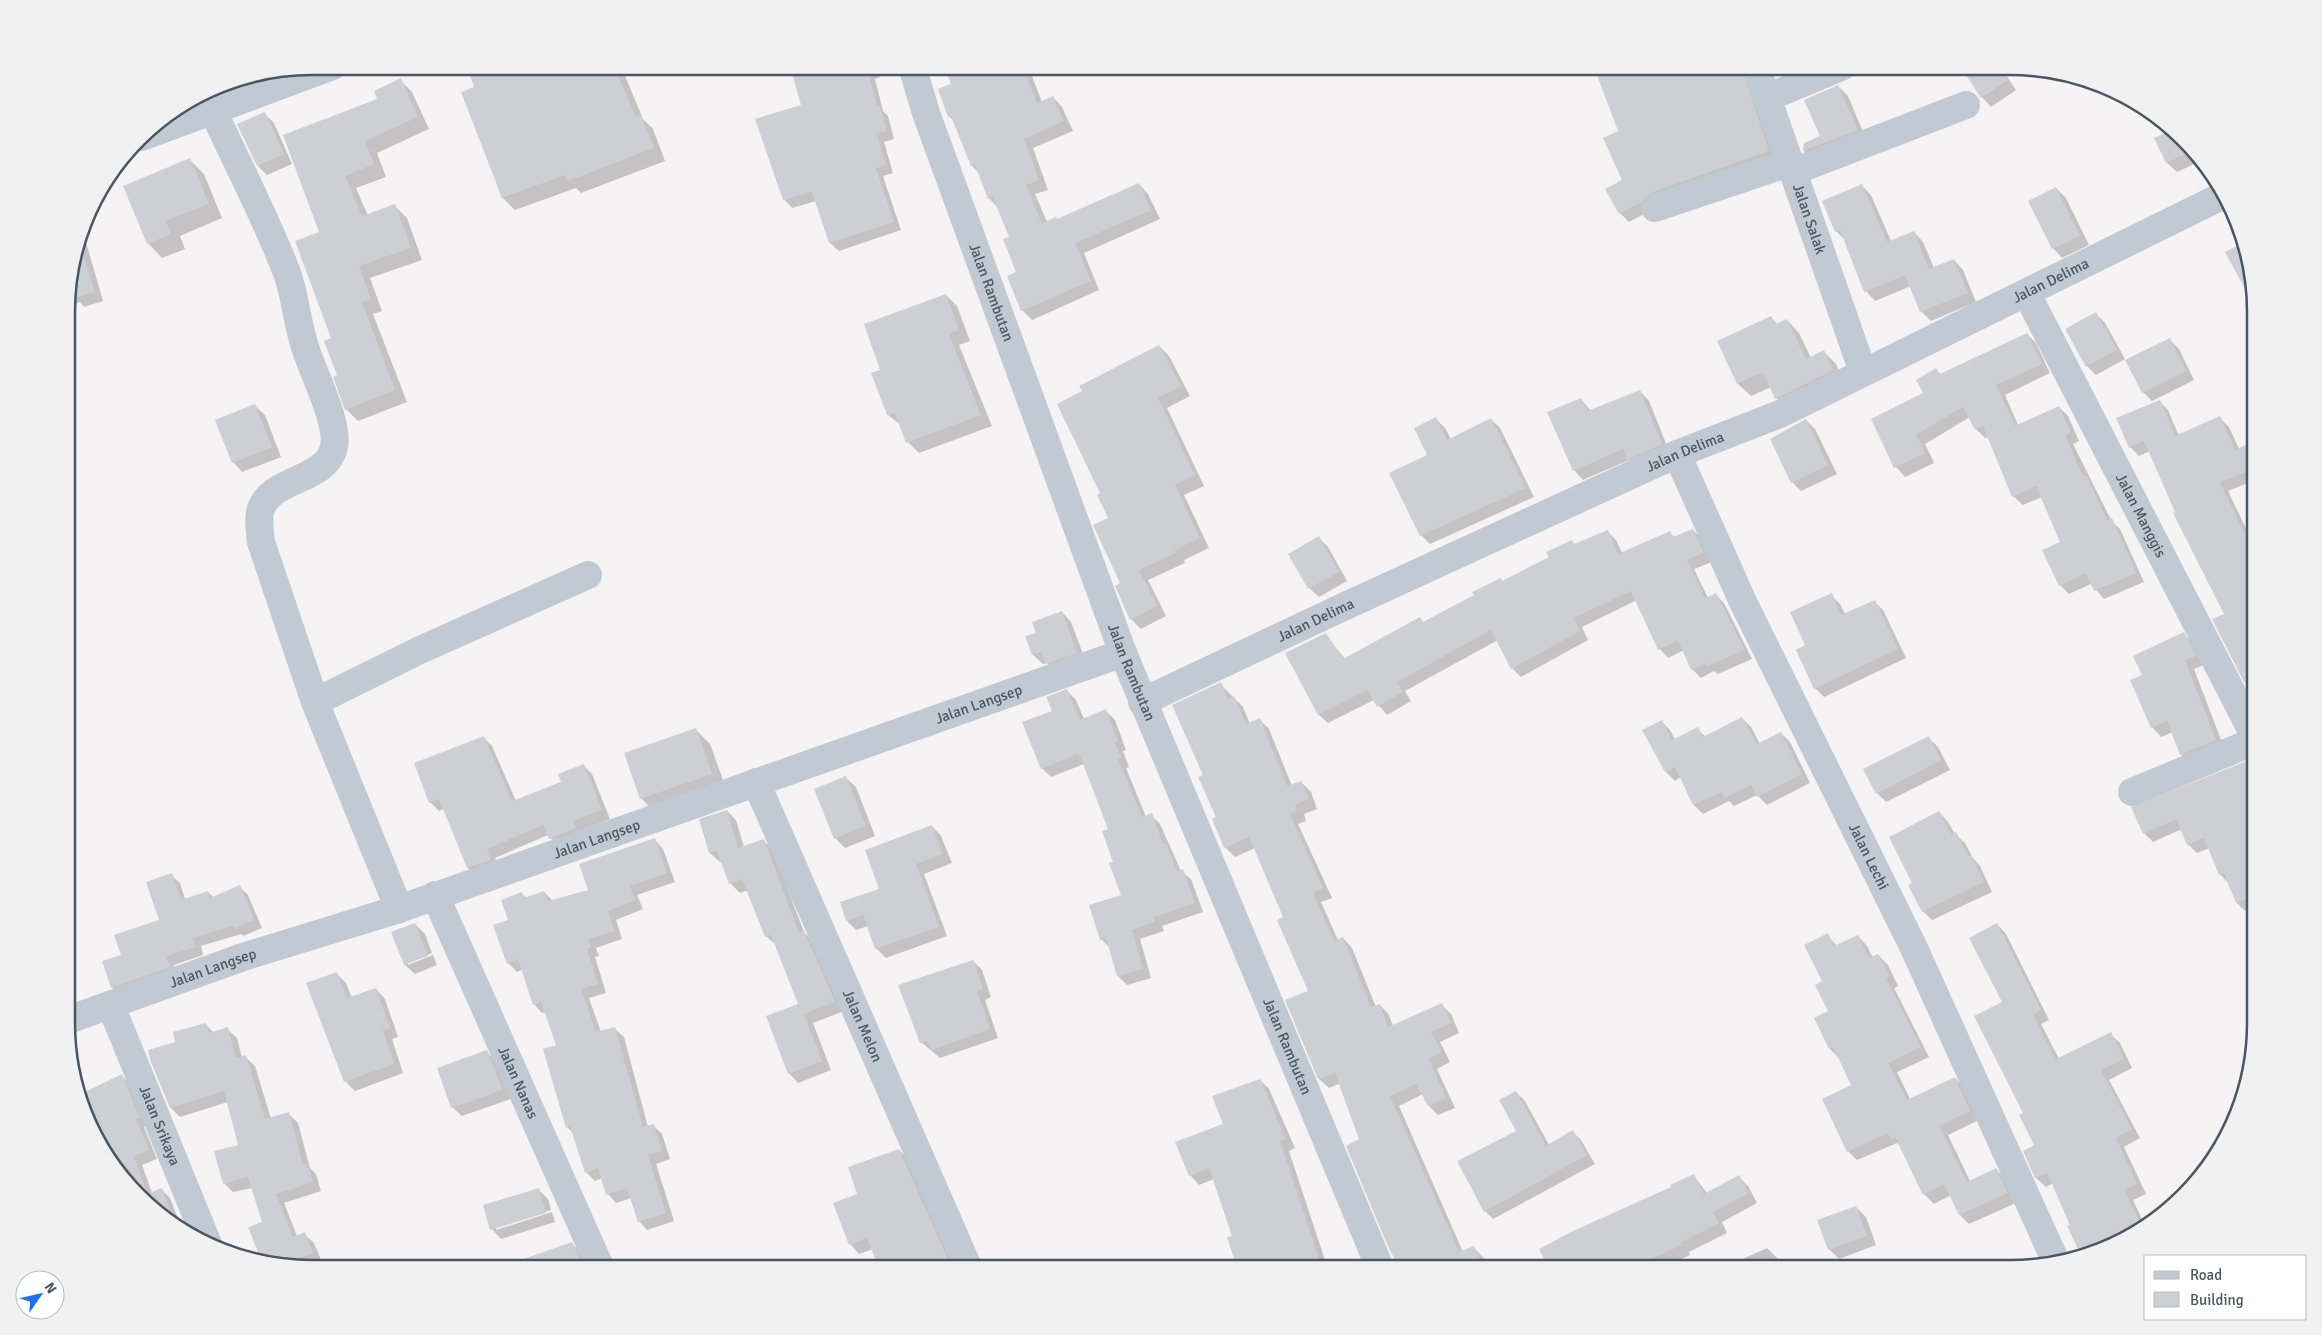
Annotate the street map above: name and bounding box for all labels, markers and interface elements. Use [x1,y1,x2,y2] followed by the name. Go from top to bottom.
[1789,181,1830,257] street label: Jalan Salak
[965,241,1018,344] street label: Jalan Rambutan
[2010,254,2092,307] street label: Jalan Delima
[1643,428,1727,476] street label: Jalan Delima
[2112,470,2170,561] street label: Jalan Manggis
[1274,594,1357,646] street label: Jalan Delima
[1104,621,1159,724] street label: Jalan Rambutan
[933,680,1025,728] street label: Jalan Langsep
[551,815,643,863] street label: Jalan Langsep
[1845,820,1893,893] street label: Jalan Lechi
[167,944,259,992] street label: Jalan Langsep
[839,987,886,1065] street label: Jalan Melon
[1259,995,1316,1097] street label: Jalan Rambutan
[494,1043,542,1122] street label: Jalan Nanas
[135,1083,184,1168] street label: Jalan Srikaya
[2144,1255,2307,1320] legend
[2190,1266,2222,1284] text: Road
[15,1270,65,1320] north arrow
[41,1279,60,1297] text: N
[2190,1291,2244,1309] text: Building

